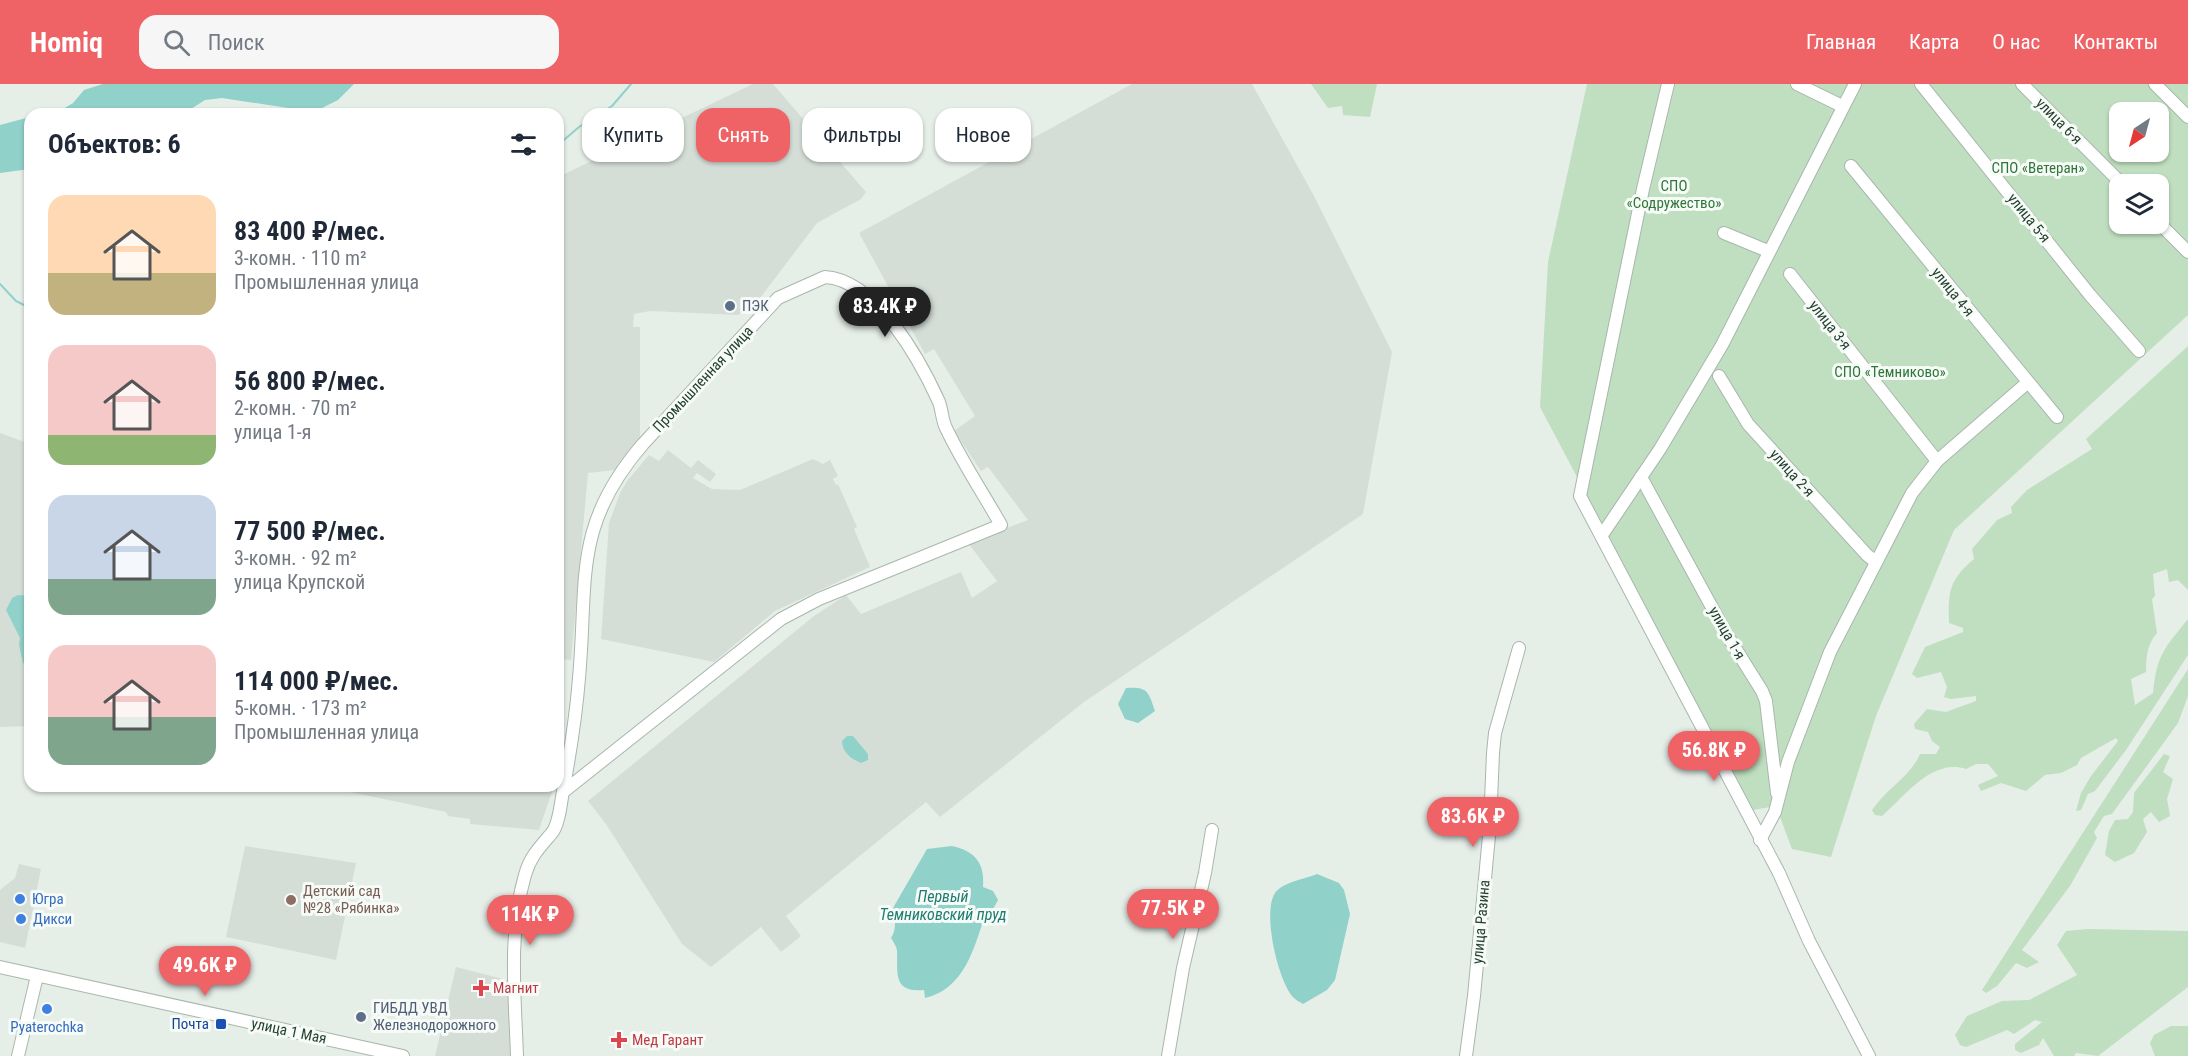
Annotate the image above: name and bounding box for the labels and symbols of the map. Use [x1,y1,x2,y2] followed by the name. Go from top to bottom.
[2032,94,2086,148] street label: улица 6-я
[2109,102,2169,162] north arrow
[1992,159,2085,177] park label: СПО «Ветеран»
[1627,177,1721,212] park label: СПО «Содружество»
[2004,190,2054,246] street label: улица 5-я
[1928,264,1978,320] street label: улица 4-я
[830,287,940,338] pin: 83.4K ₽
[742,297,769,315] place label: ПЭК
[1805,297,1855,353] street label: улица 3-я
[723,299,737,313] marker: ПЭК
[649,322,757,436] street label: Промышленная улица
[1834,363,1946,381] park label: СПО «Темниково»
[1766,445,1818,501] street label: улица 2-я
[1705,603,1749,663] street label: улица 1-я
[1659,731,1769,782] pin: 56.8K ₽
[1418,797,1528,848] pin: 83.6K ₽
[1468,879,1494,965] street label: улица Разина
[303,882,399,917] place label: Детский сад №28 «Рябинка»
[879,887,1007,924] water label: Первый Темниковский пруд
[1118,889,1228,940] pin: 77.5K ₽
[32,890,64,908] place label: Югра
[13,892,27,906] marker: Югра
[284,893,298,907] marker: Детский сад №28 «Рябинка»
[481,895,579,946] pin: 114K ₽
[33,910,72,928] place label: Дикси
[14,912,28,926] marker: Дикси
[150,946,260,997] pin: 49.6K ₽
[493,979,539,997] place label: Магнит
[474,981,488,995] marker: Магнит
[373,999,496,1034] place label: ГИБДД УВД Железнодорожного
[40,1002,54,1016] marker: Pyaterochka
[354,1010,368,1024] marker: ГИБДД УВД Железнодорожного
[250,1014,328,1048] street label: улица 1 Мая
[172,1015,209,1033] place label: Почта
[214,1017,228,1031] marker: Почта
[10,1018,84,1036] place label: Pyaterochka
[610,1031,628,1049] marker: Мед Гарант
[632,1031,703,1049] place label: Мед Гарант

